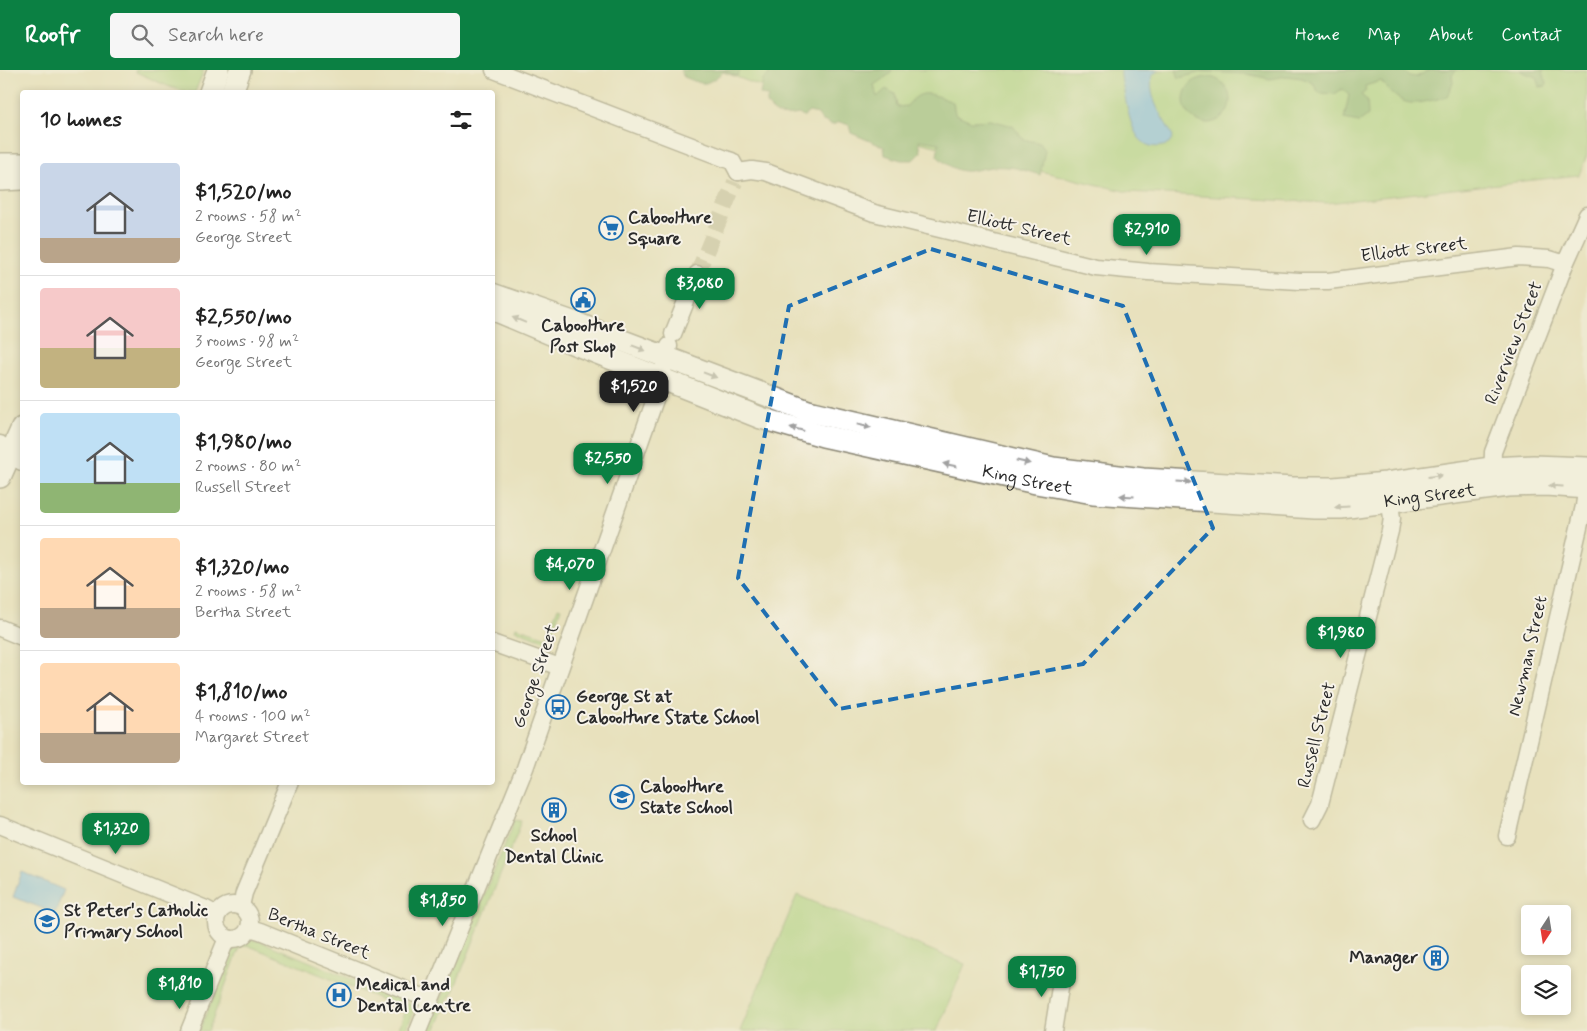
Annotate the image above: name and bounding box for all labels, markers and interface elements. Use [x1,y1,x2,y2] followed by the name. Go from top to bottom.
[110,13,460,58] search box
[25,20,80,51] text: Roofr
[128,21,156,49] icon: search
[168,23,264,48] text: Search here
[1295,23,1340,47] text: Home
[1368,23,1401,47] text: Map
[1429,23,1473,47] text: About
[1501,23,1562,47] text: Contact
[40,106,122,134] text: 10 homes
[447,106,475,134] icon: filters
[195,178,292,206] text: $1,520/mo
[80,183,140,243] icon: home
[964,204,1074,252] street label: Elliott Street
[195,206,301,227] text: 2 rooms · 58 m²
[628,206,712,251] place label: Caboolture Square
[1106,214,1188,256] pin: $2,910
[598,215,624,241] supermarket icon: Caboolture Square
[1124,219,1170,240] text: $2,910
[195,227,292,248] text: George Street
[1360,232,1469,268] street label: Elliott Street
[659,268,741,310] pin: $3,080
[677,273,723,294] text: $3,080
[1479,278,1549,408] street label: Riverview Street
[570,287,596,313] public building icon: Caboolture Post Shop
[195,303,292,331] text: $2,550/mo
[80,308,140,368] icon: home
[541,314,625,359] place label: Caboolture Post Shop
[511,316,526,324] one-way arrow
[195,331,299,352] text: 3 rooms · 98 m²
[632,344,647,352] one-way arrow
[195,352,292,373] text: George Street
[593,370,675,413] pin: $1,520
[703,371,718,379] one-way arrow
[610,376,658,397] text: $1,520
[857,422,872,430] one-way arrow
[789,424,804,432] one-way arrow
[195,428,292,456] text: $1,980/mo
[80,433,140,493] icon: home
[567,442,649,485] pin: $2,550
[584,448,632,469] text: $2,550
[195,456,301,477] text: 2 rooms · 80 m²
[1015,458,1030,466] one-way arrow
[980,459,1075,501] street label: King Street
[942,460,958,468] one-way arrow
[1427,472,1443,480] one-way arrow
[195,477,291,498] text: Russell Street
[1176,478,1192,486] one-way arrow
[1383,478,1478,514] street label: King Street
[1548,481,1564,489] one-way arrow
[1119,492,1135,500] one-way arrow
[1333,504,1349,512] one-way arrow
[529,548,611,591] pin: $4,070
[195,553,289,581] text: $1,320/mo
[545,554,595,575] text: $4,070
[80,558,140,618] icon: home
[195,581,301,602] text: 2 rooms · 58 m²
[1502,593,1554,719] street label: Newman Street
[195,602,291,623] text: Bertha Street
[1300,616,1382,659] pin: $1,980
[507,620,566,732] street label: George Street
[1317,622,1365,643] text: $1,980
[195,678,288,706] text: $1,810/mo
[1292,680,1342,790] street label: Russell Street
[80,683,140,743] icon: home
[576,685,760,730] place label: George St at Caboolture State School
[545,694,571,720] bus stop icon: George St at Caboolture State School
[195,706,311,727] text: 4 rooms · 100 m²
[195,727,310,748] text: Margaret Street
[640,775,733,820] place label: Caboolture State School
[609,784,635,810] school or university icon: Caboolture State School
[541,797,567,823] building icon: School Dental Clinic
[75,812,157,855] pin: $1,320
[93,818,139,839] text: $1,320
[504,824,604,869] place label: School Dental Clinic
[402,884,484,927] pin: $1,850
[420,890,466,911] text: $1,850
[64,899,209,944] place label: St Peter's Catholic Primary School
[264,903,374,966] street label: Bertha Street
[1521,905,1571,955] north arrow
[1521,905,1571,1015] map controls
[34,908,60,934] school or university icon: St Peter's Catholic Primary School
[1423,945,1449,971] building icon: Manager
[1349,946,1418,972] place label: Manager
[1001,956,1083,998] pin: $1,750
[1019,961,1065,982] text: $1,750
[1521,965,1571,1015] button: layers
[139,968,221,1010] pin: $1,810
[158,973,202,994] text: $1,810
[356,973,471,1018] place label: Medical and Dental Centre
[326,982,352,1008] hospital icon: Medical and Dental Centre

